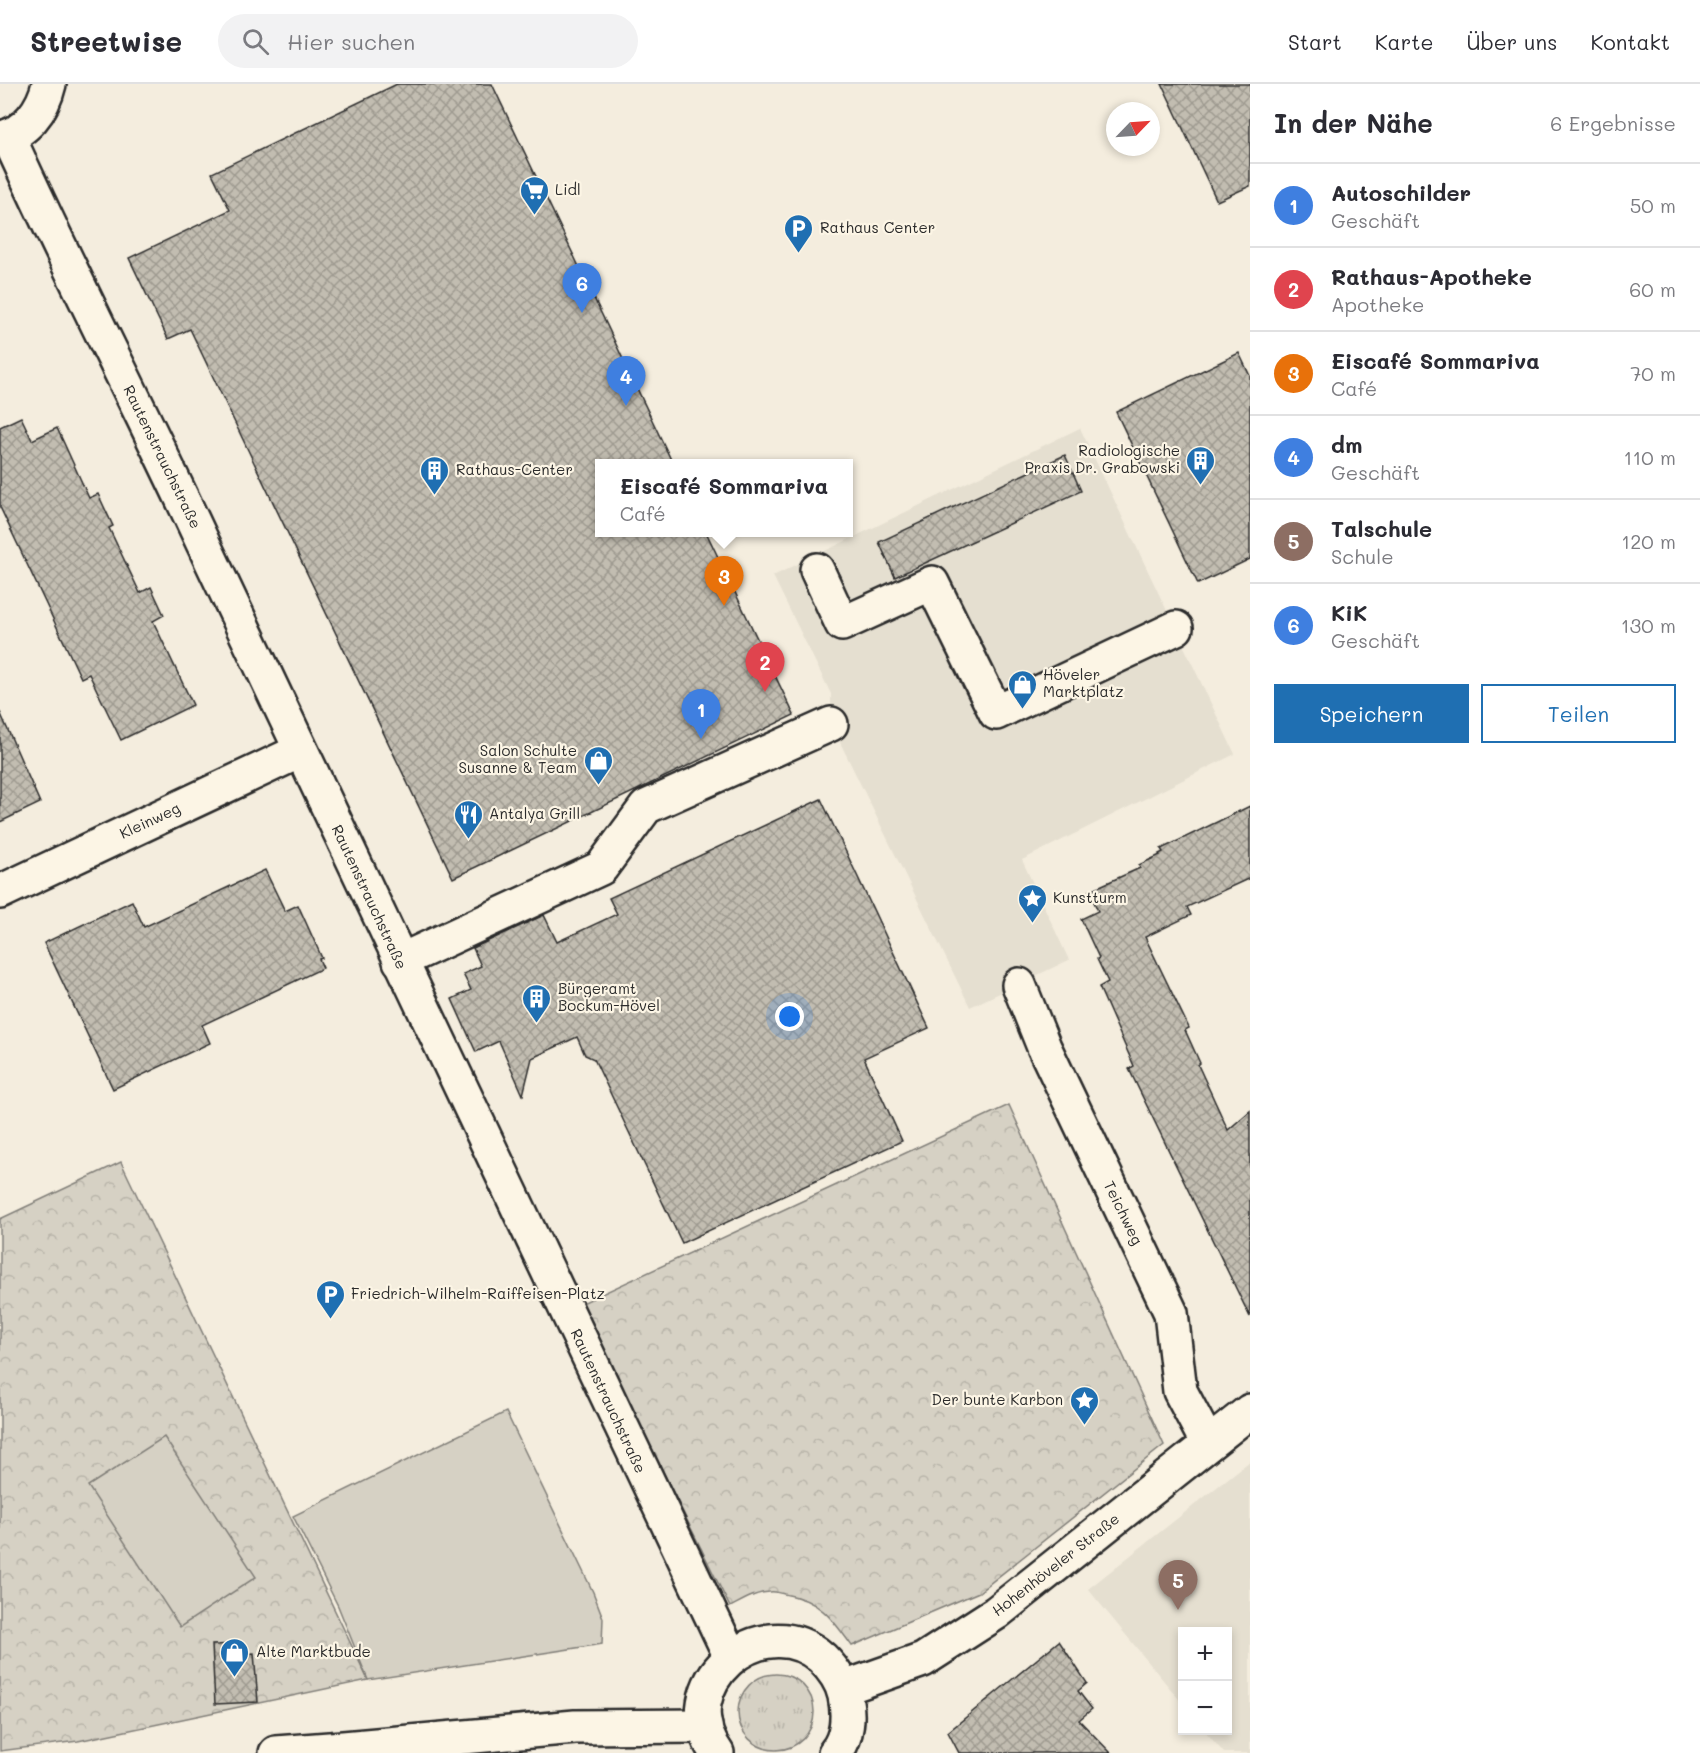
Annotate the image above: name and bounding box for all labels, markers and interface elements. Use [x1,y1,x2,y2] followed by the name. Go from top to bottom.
[218,14,638,68] search box
[30,23,182,59] text: Streetwise
[239,25,272,58] icon: search
[287,27,415,56] text: Hier suchen
[1288,28,1342,55] text: Start
[1375,28,1433,55] text: Karte
[1466,28,1557,55] text: Über uns
[1590,28,1670,55] text: Kontakt
[1106,102,1160,156] north arrow
[1274,106,1433,140] text: In der Nähe
[1550,110,1676,136] text: 6 Ergebnisse
[518,174,550,216] supermarket icon: Lidl
[1331,178,1471,207] text: Autoschilder
[555,179,581,199] place label: Lidl
[1289,192,1298,218] text: 1
[1630,192,1676,218] text: 50 m
[1331,207,1420,233] text: Geschäft
[783,212,815,254] parking icon: Rathaus Center
[820,217,935,237] place label: Rathaus Center
[1331,262,1532,291] text: Rathaus-Apotheke
[562,264,602,313] pin: 6
[1288,276,1299,302] text: 2
[1629,276,1676,302] text: 60 m
[1331,291,1425,317] text: Apotheke
[1331,346,1540,375] text: Eiscafé Sommariva
[606,356,646,406] pin: 4
[1288,360,1300,386] text: 3
[1630,360,1676,386] text: 70 m
[1331,375,1377,401] text: Café
[119,382,206,532] street label: Rautenstrauchstraße
[1331,430,1362,459] text: dm
[1025,440,1180,477] place label: Radiologische Praxis Dr. Grabowski
[1185,444,1217,486] building icon: Radiologische Praxis Dr. Grabowski
[1287,444,1300,470] text: 4
[1623,444,1676,470] text: 110 m
[419,454,451,496] building icon: Rathaus-Center
[456,459,573,479] place label: Rathaus-Center
[595,459,853,537] popup
[1331,459,1420,485] text: Geschäft
[620,471,828,500] text: Eiscafé Sommariva
[620,500,666,526] text: Café
[1331,514,1432,543] text: Talschule
[1288,528,1299,554] text: 5
[1621,528,1676,554] text: 120 m
[1331,543,1394,569] text: Schule
[704,556,744,606] pin: 3
[1331,598,1367,627] text: KiK
[1287,612,1300,638] text: 6
[1621,612,1676,638] text: 130 m
[1331,627,1420,653] text: Geschäft
[746,642,784,692] pin: 2
[1043,664,1124,701] place label: Höveler Marktplatz
[1006,668,1038,710] shop icon: Höveler Marktplatz
[1274,684,1469,743] button: Speichern
[1481,684,1676,743] button: Teilen
[682,690,720,739] pin: 1
[458,740,577,777] place label: Salon Schulte Susanne & Team
[582,744,614,786] shop icon: Salon Schulte Susanne & Team
[116,797,183,843] street label: Kleinweg
[452,798,484,840] restaurant icon: Antalya Grill
[489,803,580,823] place label: Antalya Grill
[328,821,412,972] street label: Rautenstrauchstraße
[1016,882,1048,924] place icon: Kunstturm
[1053,887,1127,907] place label: Kunstturm
[558,978,660,1015] place label: Bürgeramt Bockum-Hövel
[521,982,553,1024] building icon: Bürgeramt Bockum-Hövel
[775,1002,804,1031] your location
[1100,1177,1148,1248] street label: Teichweg
[314,1278,346,1320] parking icon: Friedrich-Wilhelm-Raiffeisen-Platz
[351,1283,605,1303] place label: Friedrich-Wilhelm-Raiffeisen-Platz
[567,1325,651,1476] street label: Rautenstrauchstraße
[1068,1384,1100,1426] place icon: Der bunte Karbon
[932,1389,1063,1409] place label: Der bunte Karbon
[988,1508,1123,1620] street label: Hohenhöveler Straße
[1158,1560,1198,1610] pin: 5
[1178,1627,1232,1735] map controls
[1178,1627,1232,1681] button: +
[219,1636,251,1678] shop icon: Alte Marktbude
[256,1641,371,1661] place label: Alte Marktbude
[1178,1681,1232,1735] button: −

